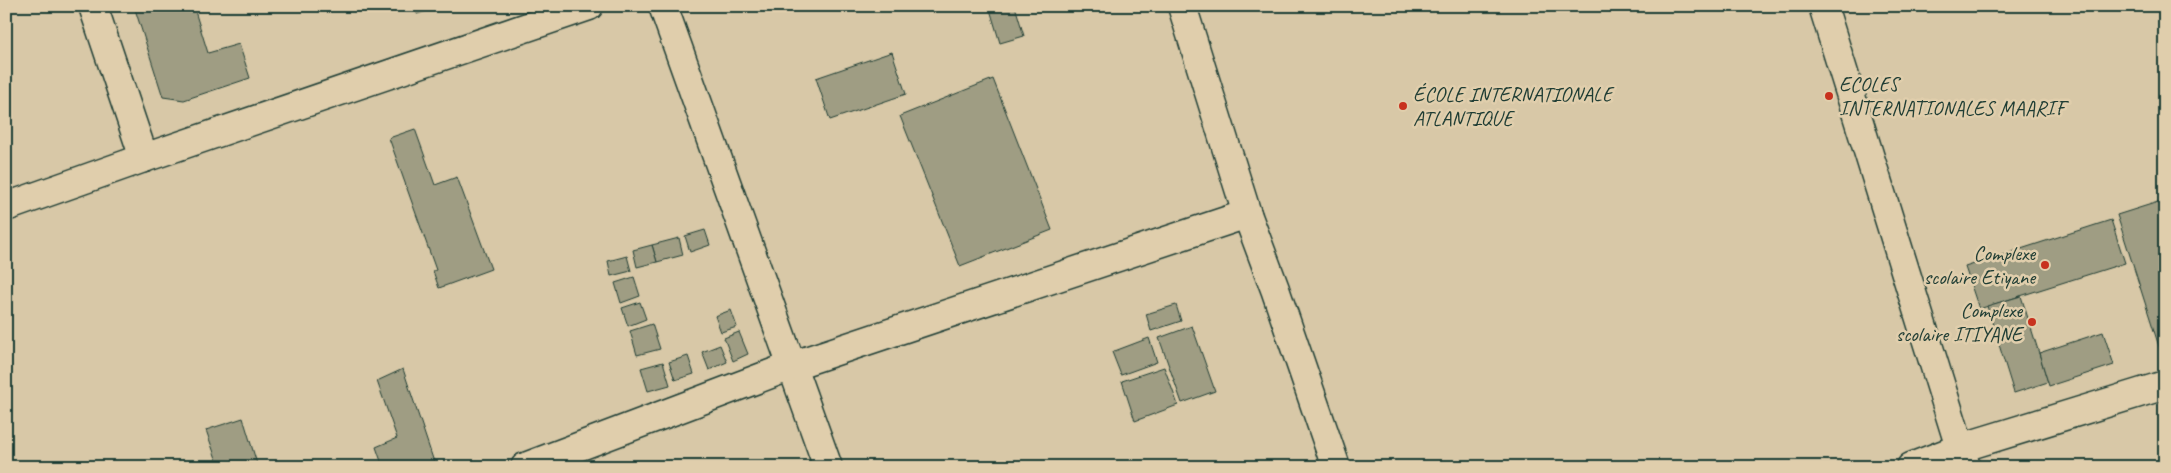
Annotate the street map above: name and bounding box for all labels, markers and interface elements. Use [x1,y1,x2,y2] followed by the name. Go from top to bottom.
[1839,71,2070,121] place label: ECOLES INTERNATIONALES MAARIF
[1413,81,1615,131] place label: ÉCOLE INTERNATIONALE ATLANTIQUE
[1823,90,1835,102] marker: ECOLES INTERNATIONALES MAARIF
[1397,100,1409,112] marker: ÉCOLE INTERNATIONALE ATLANTIQUE
[1924,240,2037,290] place label: Complexe scolaire Etiyane
[2039,259,2051,271] marker: Complexe scolaire Etiyane
[1896,297,2025,347] place label: Complexe scolaire ITIYANE
[2026,316,2038,328] marker: Complexe scolaire ITIYANE

